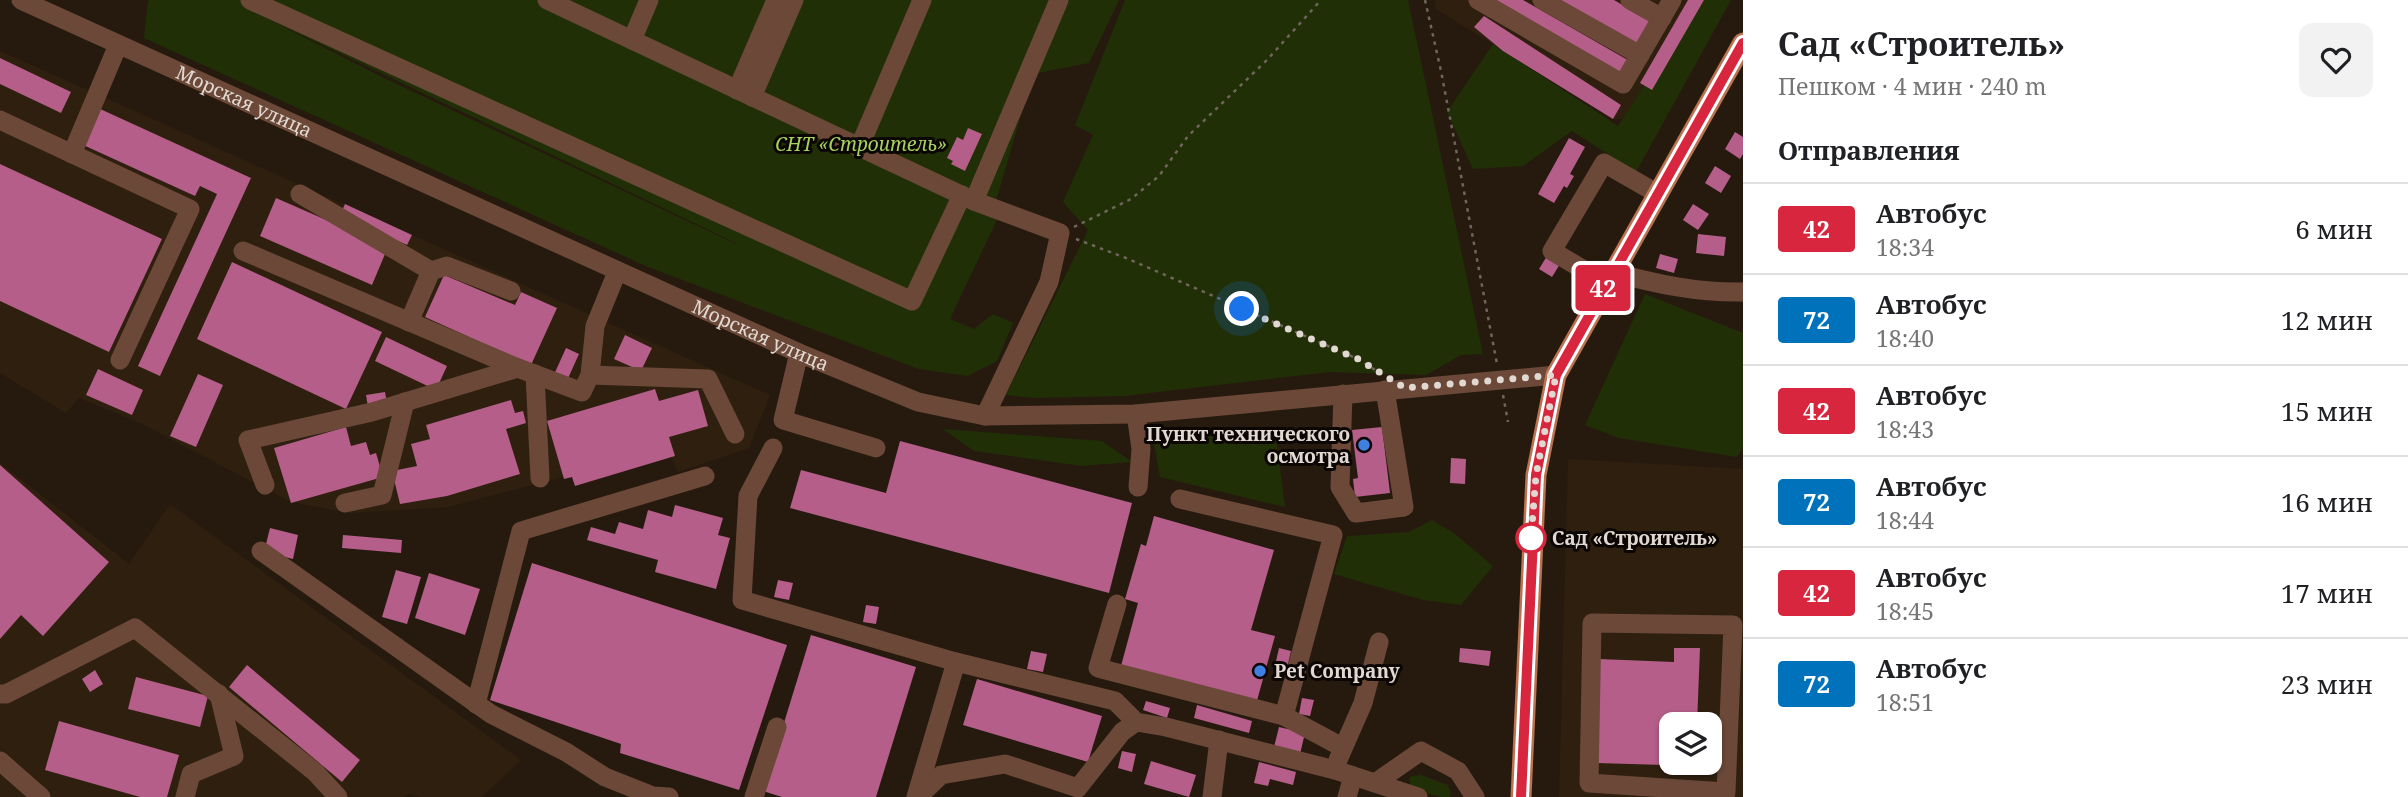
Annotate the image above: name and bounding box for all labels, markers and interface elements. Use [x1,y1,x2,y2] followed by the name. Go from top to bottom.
[1778,21,2065,66] text: Сад «Строитель»
[2299,23,2373,97] button: heart
[172,59,317,143] street label: Морская улица
[1778,70,2046,102] text: Пешком · 4 мин · 240 m
[775,131,947,157] park label: СНТ «Строитель»
[1778,132,1960,168] text: Отправления
[1876,195,1986,231] text: Автобус
[2295,211,2373,247] text: 6 мин
[1803,212,1830,245] text: 42
[1876,231,1934,263] text: 18:34
[1572,265,1634,311] line badge: 42
[1589,271,1617,304] text: 42
[1876,286,1986,322] text: Автобус
[1224,291,1259,326] your location
[688,293,833,377] street label: Морская улица
[2281,302,2373,338] text: 12 мин
[1803,303,1830,336] text: 72
[1876,322,1934,354] text: 18:40
[1876,377,1986,413] text: Автобус
[2281,393,2373,429] text: 15 мин
[1803,394,1830,427] text: 42
[1876,413,1934,445] text: 18:43
[1146,421,1350,469] place label: Пункт технического осмотра
[1356,437,1372,453] marker: Пункт технического осмотра
[1876,468,1986,504] text: Автобус
[2281,484,2373,520] text: 16 мин
[1803,485,1830,518] text: 72
[1876,504,1934,536] text: 18:44
[1516,523,1546,553] marker: Сад «Строитель»
[1552,525,1717,551] place label: Сад «Строитель»
[1876,559,1986,595] text: Автобус
[2281,575,2373,611] text: 17 мин
[1803,576,1830,609] text: 42
[1876,595,1934,627] text: 18:45
[1876,650,1986,686] text: Автобус
[1274,658,1400,684] place label: Pet Company
[1252,663,1268,679] marker: Pet Company
[2281,666,2373,702] text: 23 мин
[1803,667,1830,700] text: 72
[1876,686,1934,718] text: 18:51
[1659,712,1722,775] map controls
[1659,712,1722,775] button: layers

